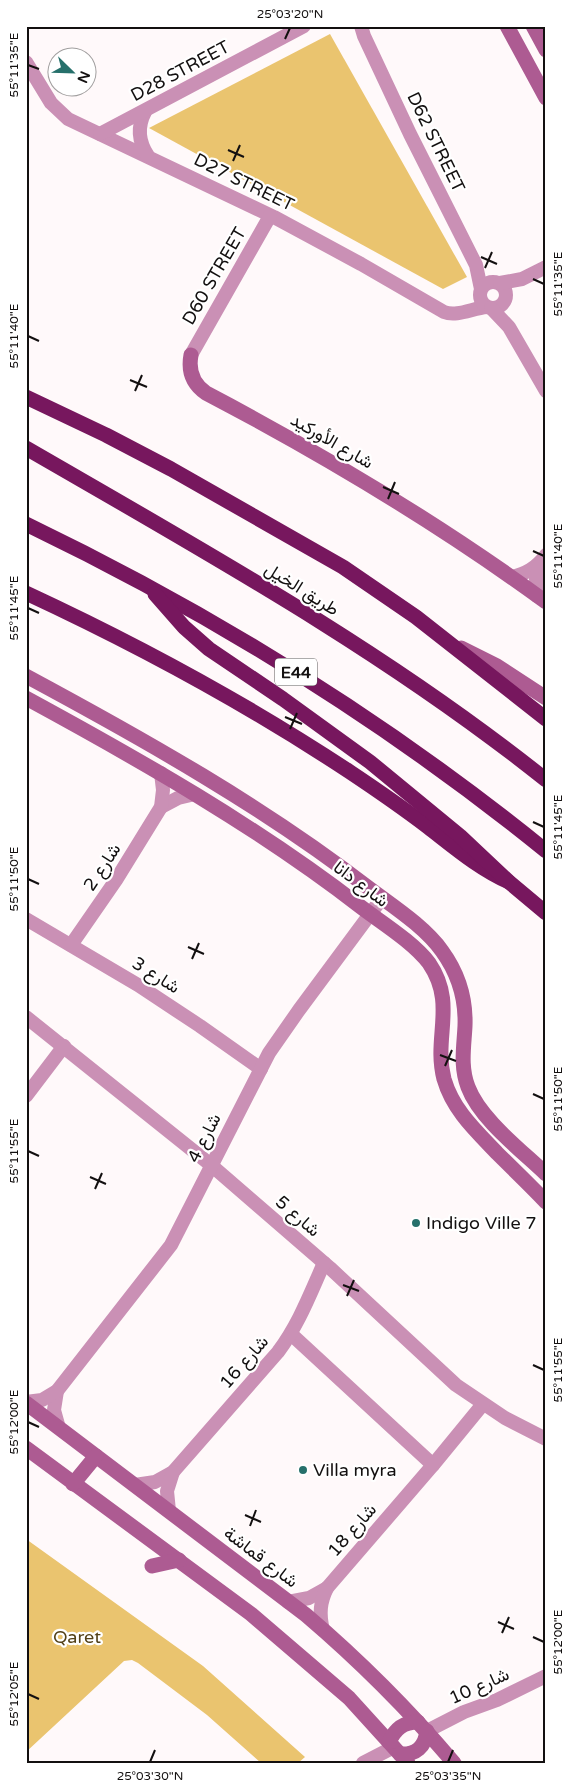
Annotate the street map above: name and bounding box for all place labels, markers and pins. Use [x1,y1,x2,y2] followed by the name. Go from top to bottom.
[426,1212,537,1234] place label: Indigo Ville 7
[410,1217,422,1229] marker: Indigo Ville 7
[313,1459,397,1481] place label: Villa myra
[297,1464,309,1476] marker: Villa myra

